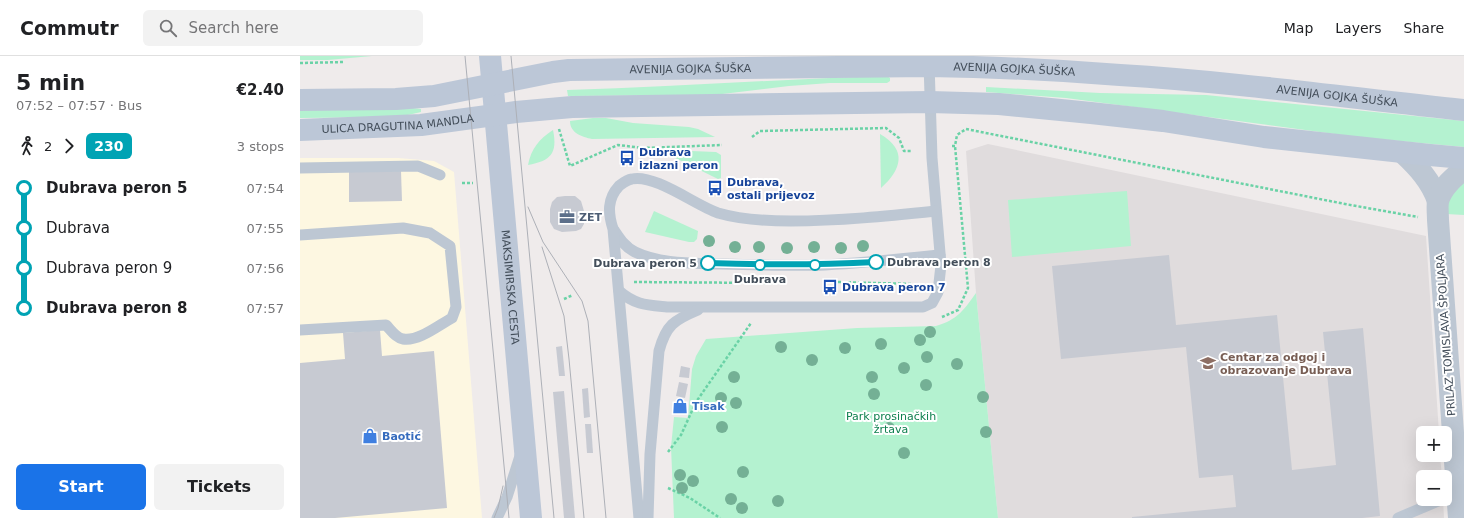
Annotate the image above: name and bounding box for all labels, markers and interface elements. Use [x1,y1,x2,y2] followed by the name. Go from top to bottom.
[143,10,423,46] search box
[20,17,119,39] text: Commutr
[157,17,179,39] icon: search
[189,19,279,37] text: Search here
[1284,20,1313,36] text: Map
[1335,20,1382,36] text: Layers
[1404,20,1444,36] text: Share
[953,60,1076,78] street label: AVENIJA GOJKA ŠUŠKA
[629,61,752,76] street label: AVENIJA GOJKA ŠUŠKA
[16,70,85,95] text: 5 min
[237,81,284,99] text: €2.40
[1276,82,1399,109] street label: AVENIJA GOJKA ŠUŠKA
[16,98,142,113] text: 07:52 – 07:57 · Bus
[321,111,475,136] street label: ULICA DRAGUTINA MANDLA
[16,135,38,157] icon: walk
[58,135,80,157] icon: forward
[94,138,124,154] text: 230
[44,139,52,154] text: 2
[237,139,284,154] text: 3 stops
[639,146,718,172] place label: Dubrava izlazni peron
[618,149,636,167] bus stop icon: Dubrava izlazni peron
[727,176,815,202] place label: Dubrava, ostali prijevoz
[46,179,187,197] text: Dubrava peron 5
[706,179,724,197] bus stop icon: Dubrava, ostali prijevoz
[247,181,284,196] text: 07:54
[558,208,576,226] office icon: ZET
[579,211,602,224] place label: ZET
[46,219,110,237] text: Dubrava
[247,221,284,236] text: 07:55
[499,229,522,345] street label: MAKSIMIRSKA CESTA
[1434,253,1458,416] street label: PRILAZ TOMISLAVA ŠPOLJARA
[868,254,884,270] marker: Dubrava peron 8
[700,255,716,271] marker: Dubrava peron 5
[887,256,991,269] place label: Dubrava peron 8
[593,257,697,270] place label: Dubrava peron 5
[46,259,172,277] text: Dubrava peron 9
[754,259,766,271] marker: Dubrava
[809,259,821,271] unlabelled marker
[247,261,284,276] text: 07:56
[734,273,786,286] place label: Dubrava
[821,278,839,296] bus stop icon: Dubrava peron 7
[842,281,946,294] place label: Dubrava peron 7
[46,299,187,317] text: Dubrava peron 8
[247,301,284,316] text: 07:57
[1220,351,1352,377] place label: Centar za odgoj i obrazovanje Dubrava
[1199,354,1217,372] school or university icon: Centar za odgoj i obrazovanje Dubrava
[671,397,689,415] shop icon: Tisak
[692,400,725,413] place label: Tisak
[846,410,936,436] park label: Park prosinačkih žrtava
[1416,426,1452,506] map controls
[1416,426,1452,462] button: +
[361,427,379,445] shop icon: Baotić
[382,430,421,443] place label: Baotić
[16,464,146,510] button: Start
[154,464,284,510] button: Tickets
[1416,470,1452,506] button: −

